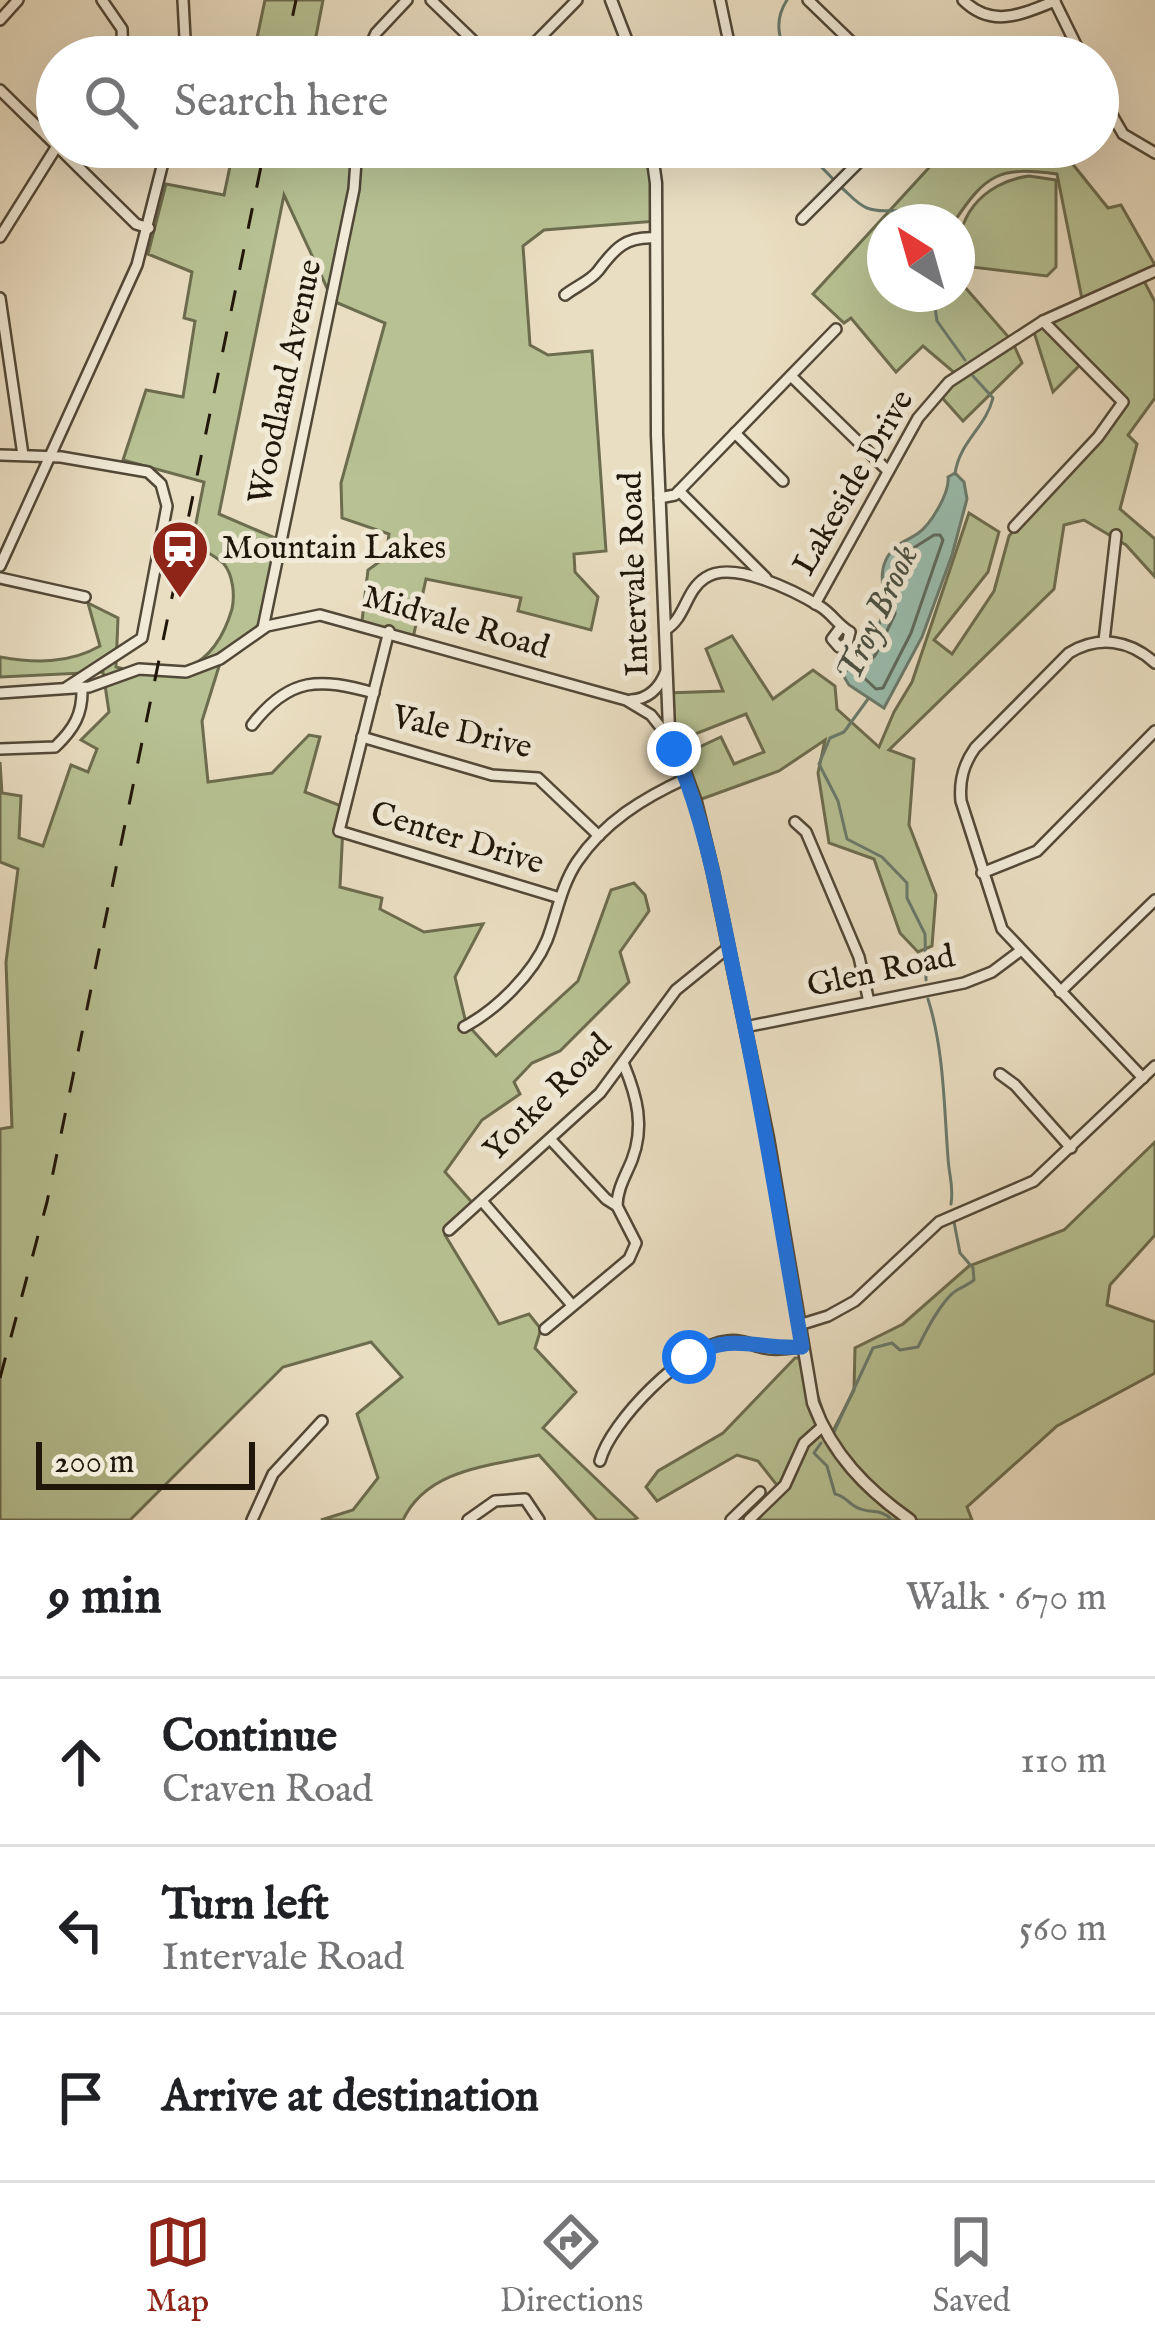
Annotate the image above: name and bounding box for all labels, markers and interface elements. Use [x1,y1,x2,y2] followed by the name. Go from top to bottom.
[36,36,1119,168] search box
[78,69,144,135] icon: search
[174,74,388,131] text: Search here
[867,204,975,312] north arrow
[240,256,332,508] street label: Woodland Avenue
[784,383,924,583] street label: Lakeside Drive
[610,470,660,677] street label: Intervale Road
[149,518,211,600] station icon: Mountain Lakes
[222,528,446,570] place label: Mountain Lakes
[826,538,930,690] water label: Troy Brook
[358,576,554,670] street label: Midvale Road
[387,696,536,769] street label: Vale Drive
[647,722,701,776] route end
[365,793,549,885] street label: Center Drive
[803,936,959,1008] street label: Glen Road
[475,1025,621,1171] street label: Yorke Road
[662,1330,716,1384] route start
[36,1436,255,1489] scale bar
[54,1442,135,1484] text: 200 m
[48,1566,162,1631] text: 9 min
[906,1574,1107,1623] text: Walk · 670 m
[162,1709,337,1766] text: Continue
[48,1729,114,1795] icon: ahead
[1020,1737,1107,1786] text: 110 m
[162,1766,373,1815] text: Craven Road
[162,1877,329,1934] text: Turn left
[48,1897,114,1963] icon: left
[1019,1905,1107,1954] text: 560 m
[162,1934,404,1983] text: Intervale Road
[48,2065,114,2131] icon: arrive
[162,2069,539,2126] text: Arrive at destination
[145,2209,211,2323] tab: Map
[500,2209,643,2323] tab: Directions
[932,2209,1010,2323] tab: Saved

